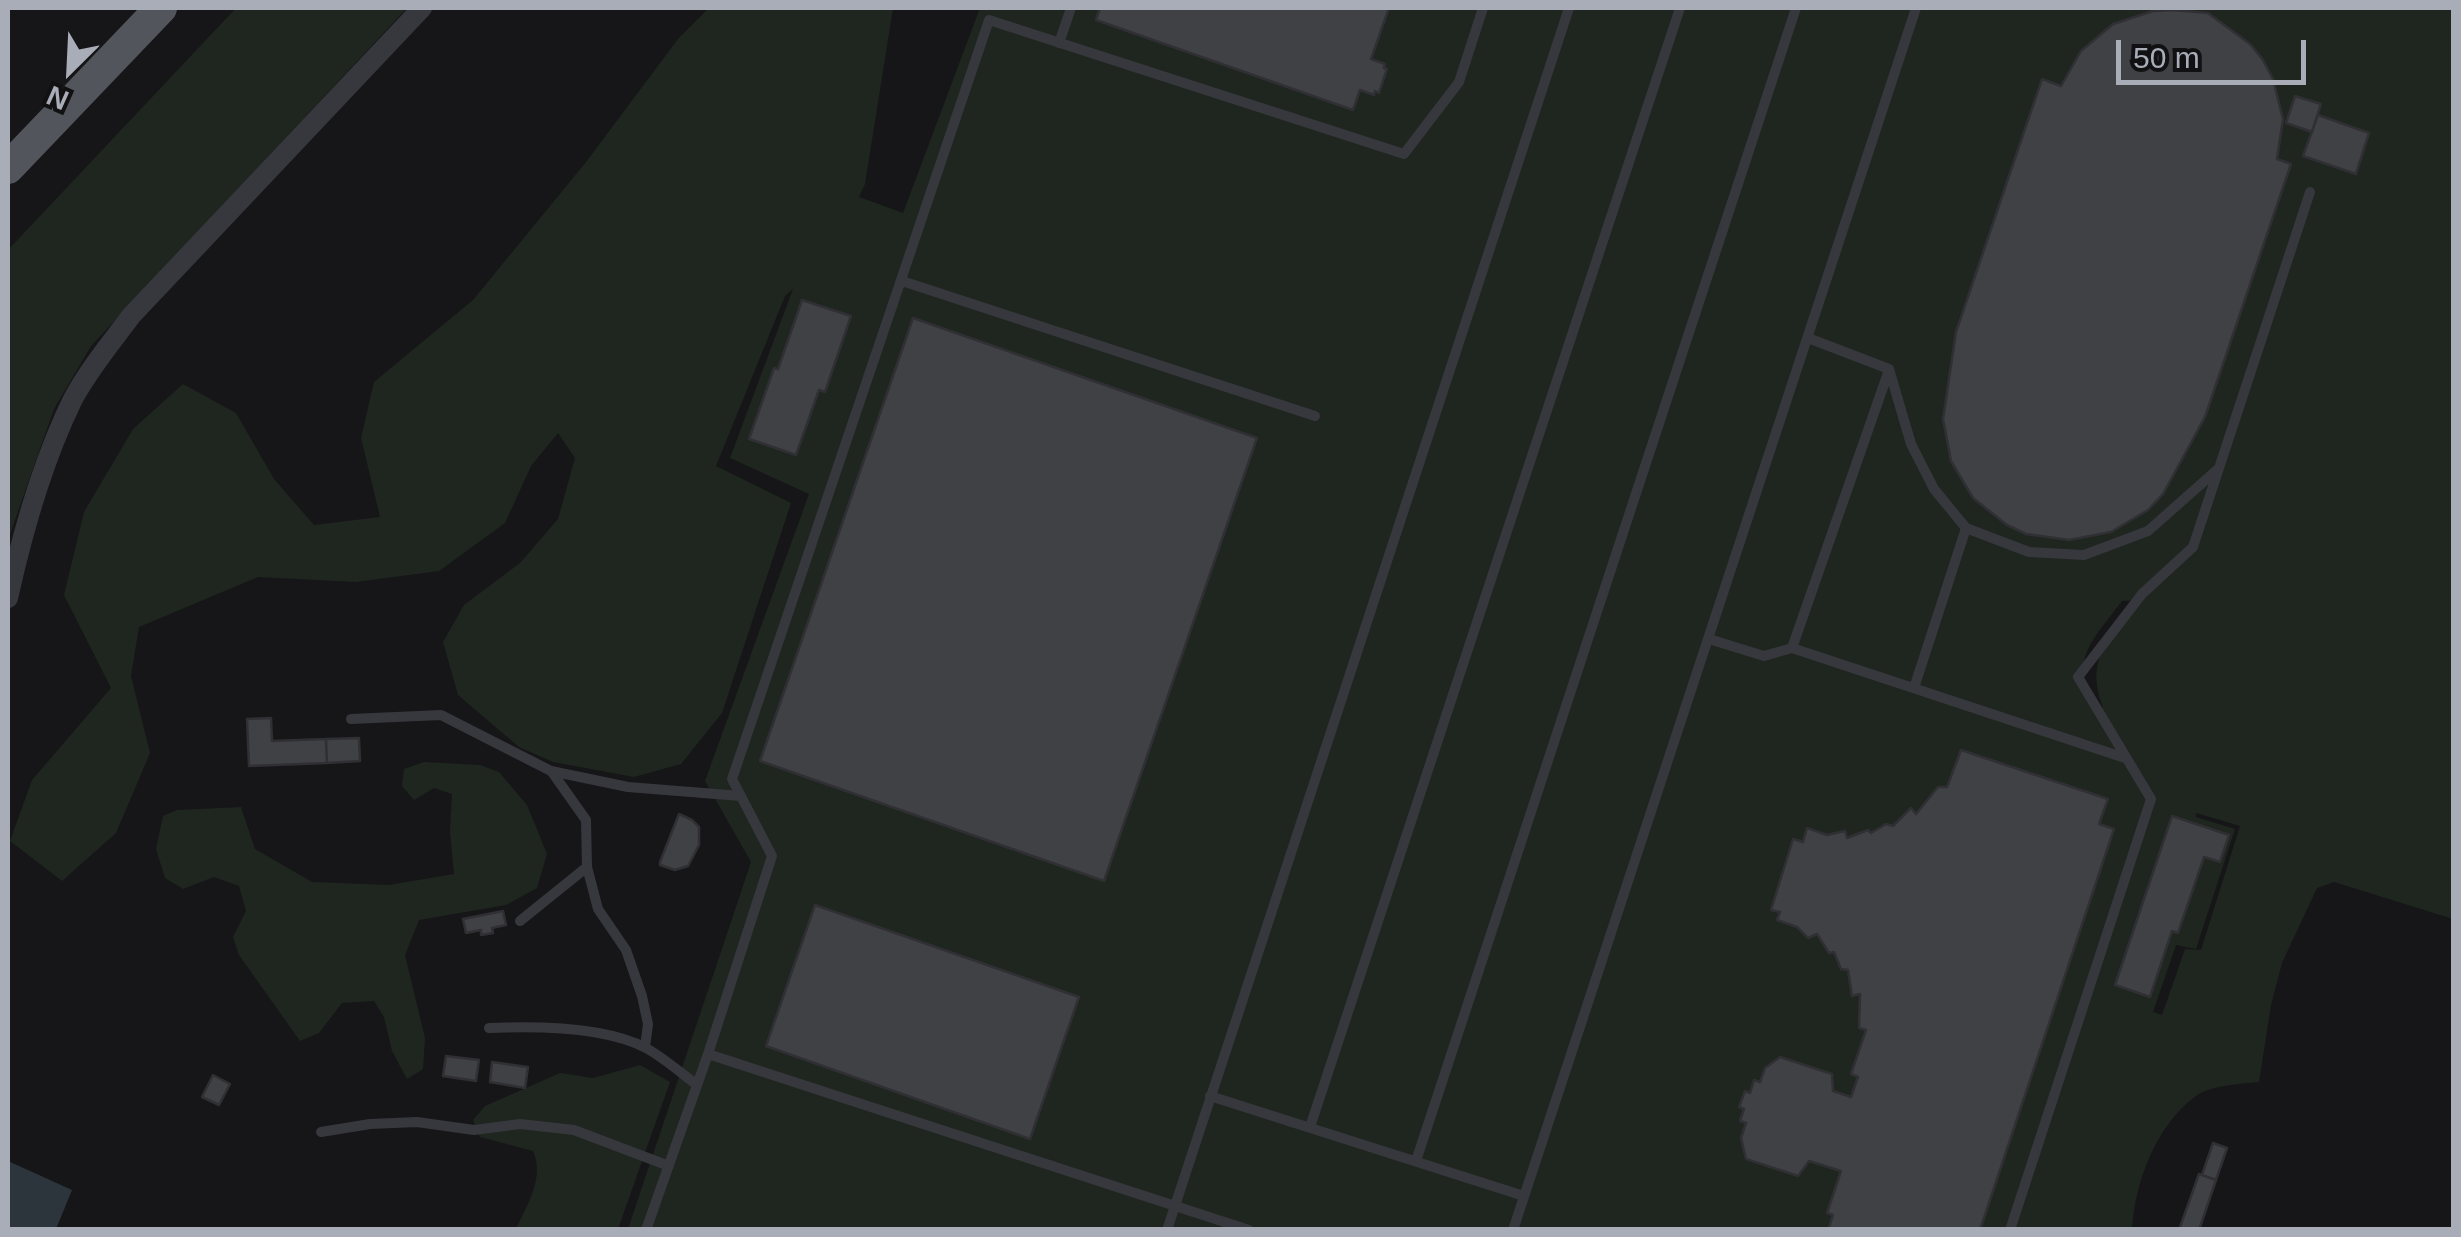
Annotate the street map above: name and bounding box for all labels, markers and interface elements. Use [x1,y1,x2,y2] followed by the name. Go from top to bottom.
[20,20,120,120] north arrow
[2121,20,2311,82] scale bar
[2133,41,2200,74] text: 50 m
[42,80,73,116] text: N

